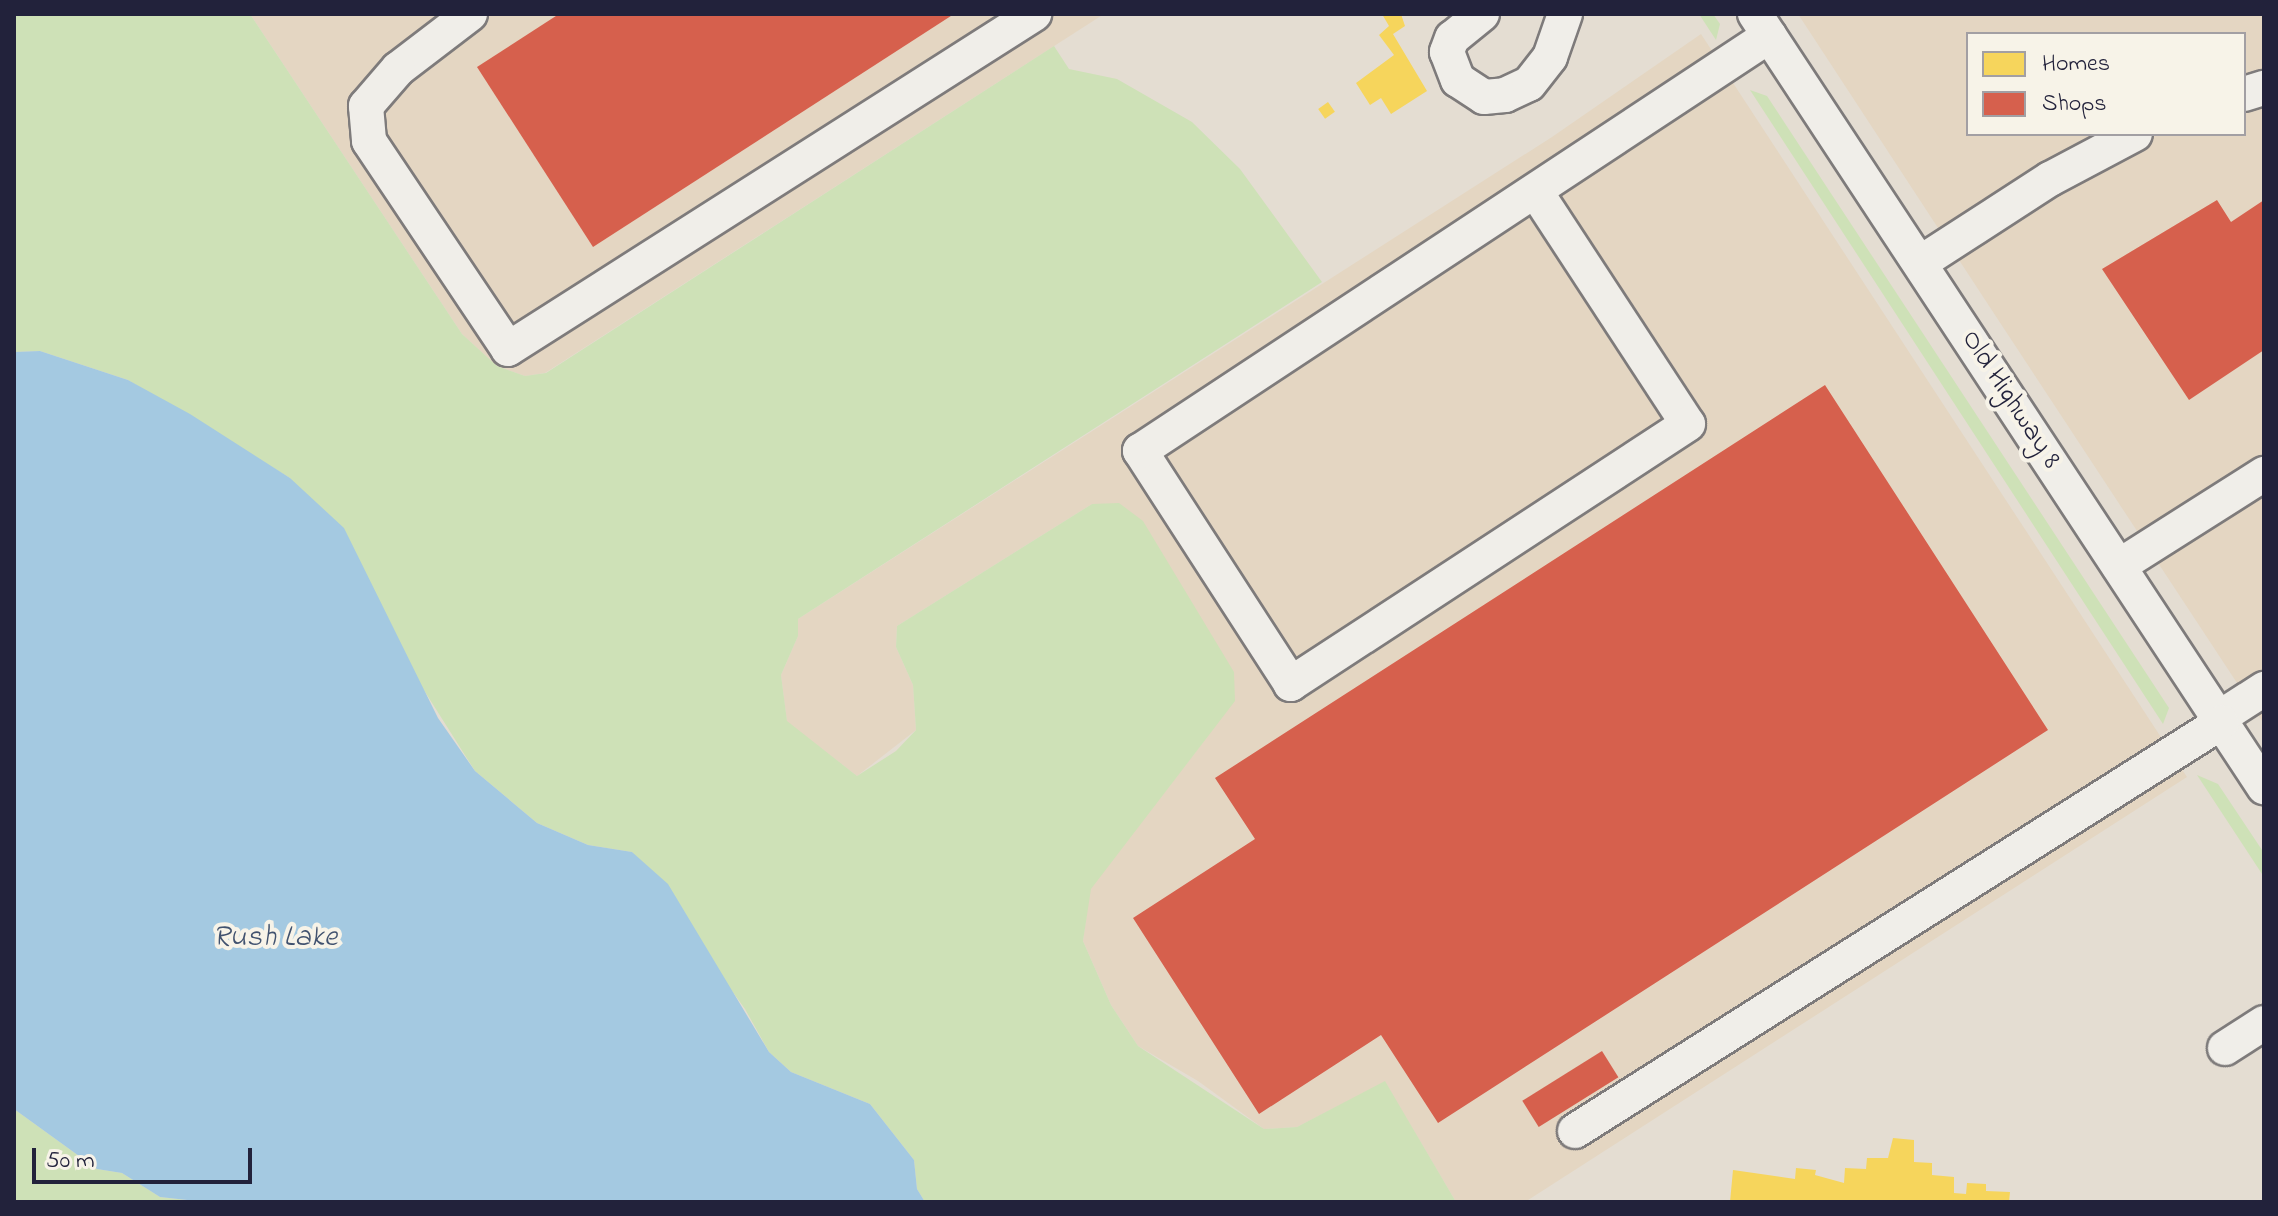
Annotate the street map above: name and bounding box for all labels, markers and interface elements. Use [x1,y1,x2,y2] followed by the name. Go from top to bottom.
[1966,32,2246,136] legend
[2042,47,2110,82] text: Homes
[2042,87,2107,122] text: Shops
[1953,324,2067,476] street label: Old Highway 8
[213,920,337,956] water label: Rush Lake
[36,1132,256,1182] scale bar
[46,1144,95,1179] text: 50 m

